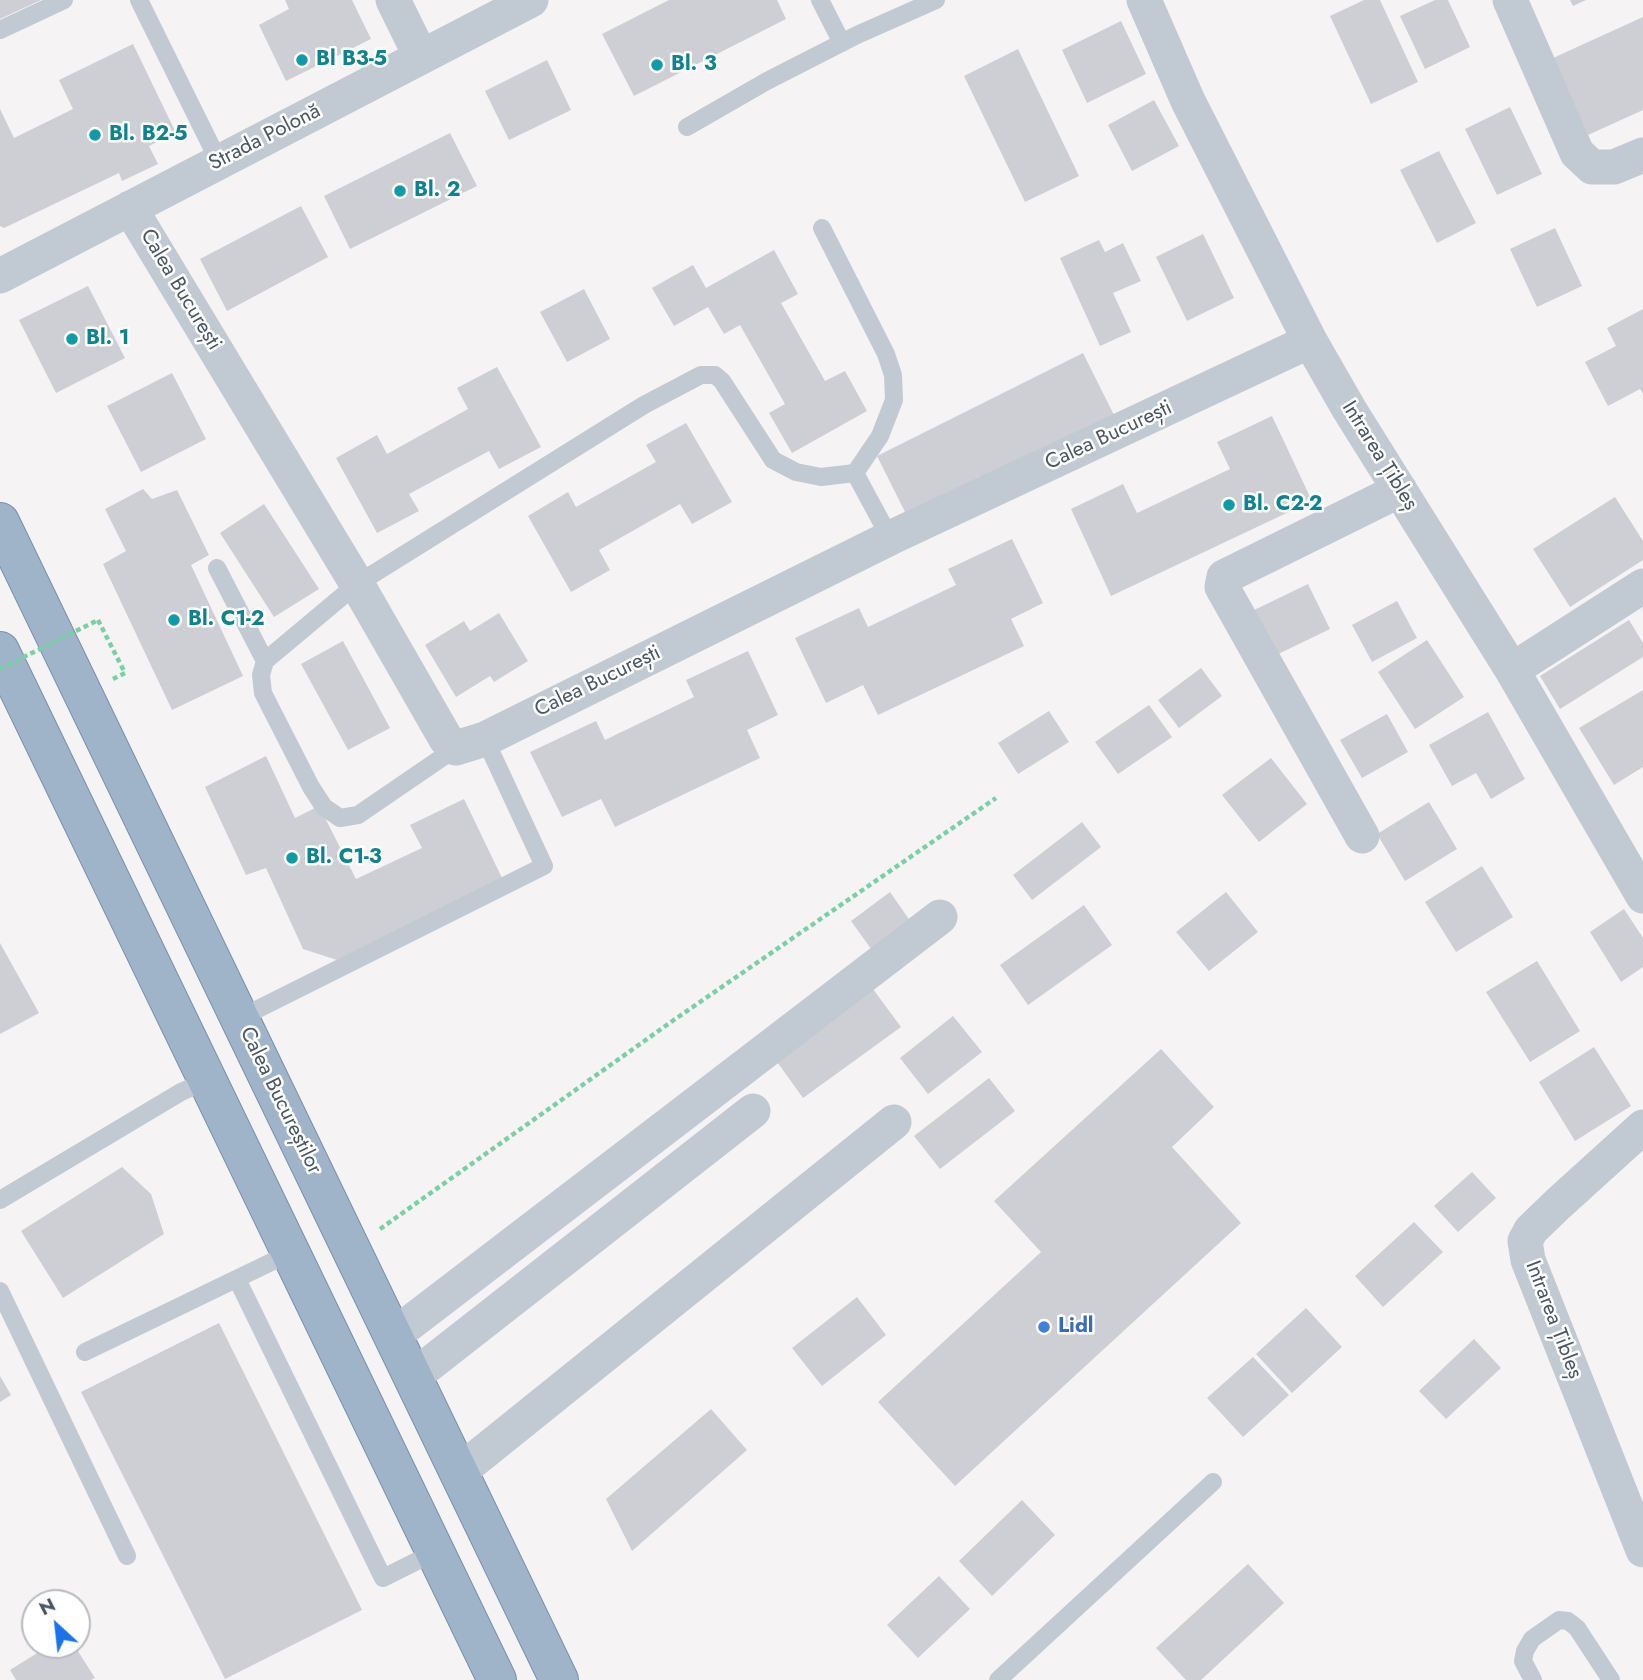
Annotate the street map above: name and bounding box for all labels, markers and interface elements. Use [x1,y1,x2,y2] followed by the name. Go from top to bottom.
[316,47,387,73] place label: Bl B3-5
[294,52,310,68] marker: Bl B3-5
[671,52,717,78] place label: Bl. 3
[649,57,665,73] marker: Bl. 3
[205,99,325,177] street label: Strada Polonă
[109,122,188,148] place label: Bl. B2-5
[87,127,103,143] marker: Bl. B2-5
[414,178,460,204] place label: Bl. 2
[392,183,408,199] marker: Bl. 2
[134,225,226,355] street label: Calea București
[86,326,129,352] place label: Bl. 1
[64,331,80,347] marker: Bl. 1
[1042,396,1176,476] street label: Calea București
[1335,397,1423,515] street label: Intrarea Țibleș
[1243,492,1323,518] place label: Bl. C2-2
[1221,497,1237,513] marker: Bl. C2-2
[188,607,265,633] place label: Bl. C1-2
[166,612,182,628] marker: Bl. C1-2
[531,641,665,723] street label: Calea București
[306,845,382,871] place label: Bl. C1-3
[284,850,300,866] marker: Bl. C1-3
[233,1023,327,1179] street label: Calea Bucureștilor
[1519,1258,1587,1382] street label: Intrarea Țibleș
[1058,1314,1094,1340] place label: Lidl
[1036,1319,1052,1335] marker: Lidl
[21,1589,91,1659] north arrow
[34,1591,60,1622] text: N

